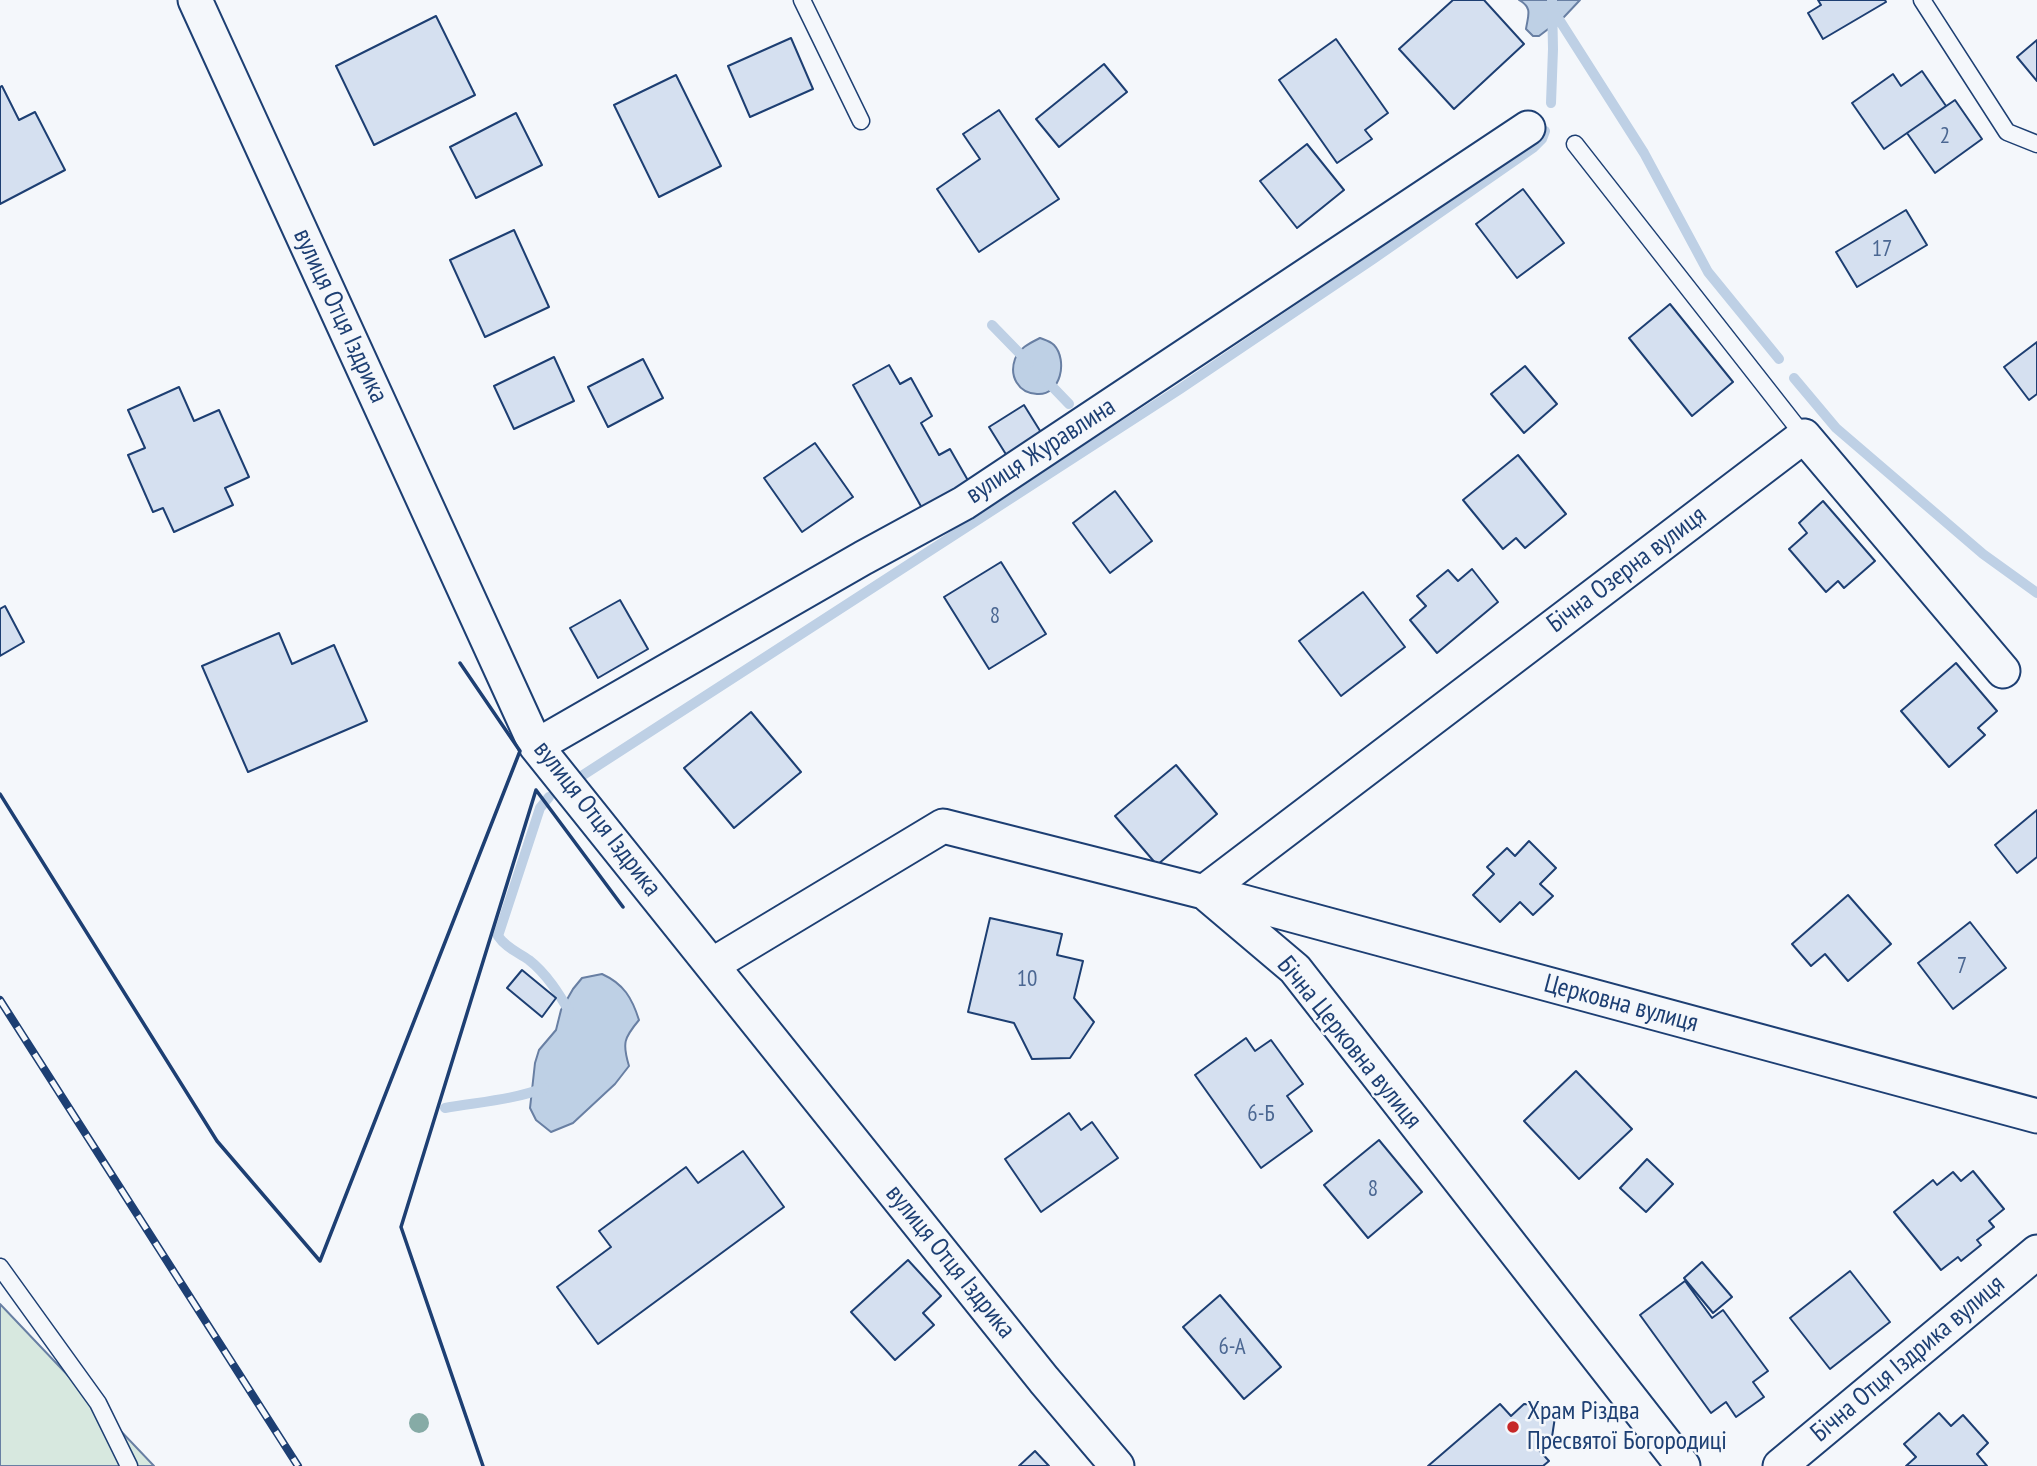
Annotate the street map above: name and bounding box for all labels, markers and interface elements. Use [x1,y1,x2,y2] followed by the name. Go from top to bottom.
[1940,122,1950,150] house number: 2
[286,224,394,408] street label: вулиця Отця Іздрика
[1872,235,1892,263] house number: 17
[961,391,1121,511] street label: вулиця Журавлина
[1541,500,1713,640] street label: Бічна Озерна вулиця
[990,602,1000,630] house number: 8
[527,735,667,903] street label: вулиця Отця Іздрика
[1270,950,1428,1136] street label: Бічна Церковна вулиця
[1957,952,1967,980] house number: 7
[1017,965,1037,993] house number: 10
[1541,968,1701,1040] street label: Церковна вулиця
[1247,1100,1275,1128] house number: 6-Б
[1368,1175,1378,1203] house number: 8
[879,1179,1021,1345] street label: вулиця Отця Іздрика
[1805,1269,2011,1449] street label: Бічна Отця Іздрика вулиця
[1218,1333,1246,1361] house number: 6-А
[1527,1396,1727,1458] place label: Храм Різдва Пресвятої Богородиці
[1505,1419,1521,1435] marker: Храм Різдва Пресвятої Богородиці

